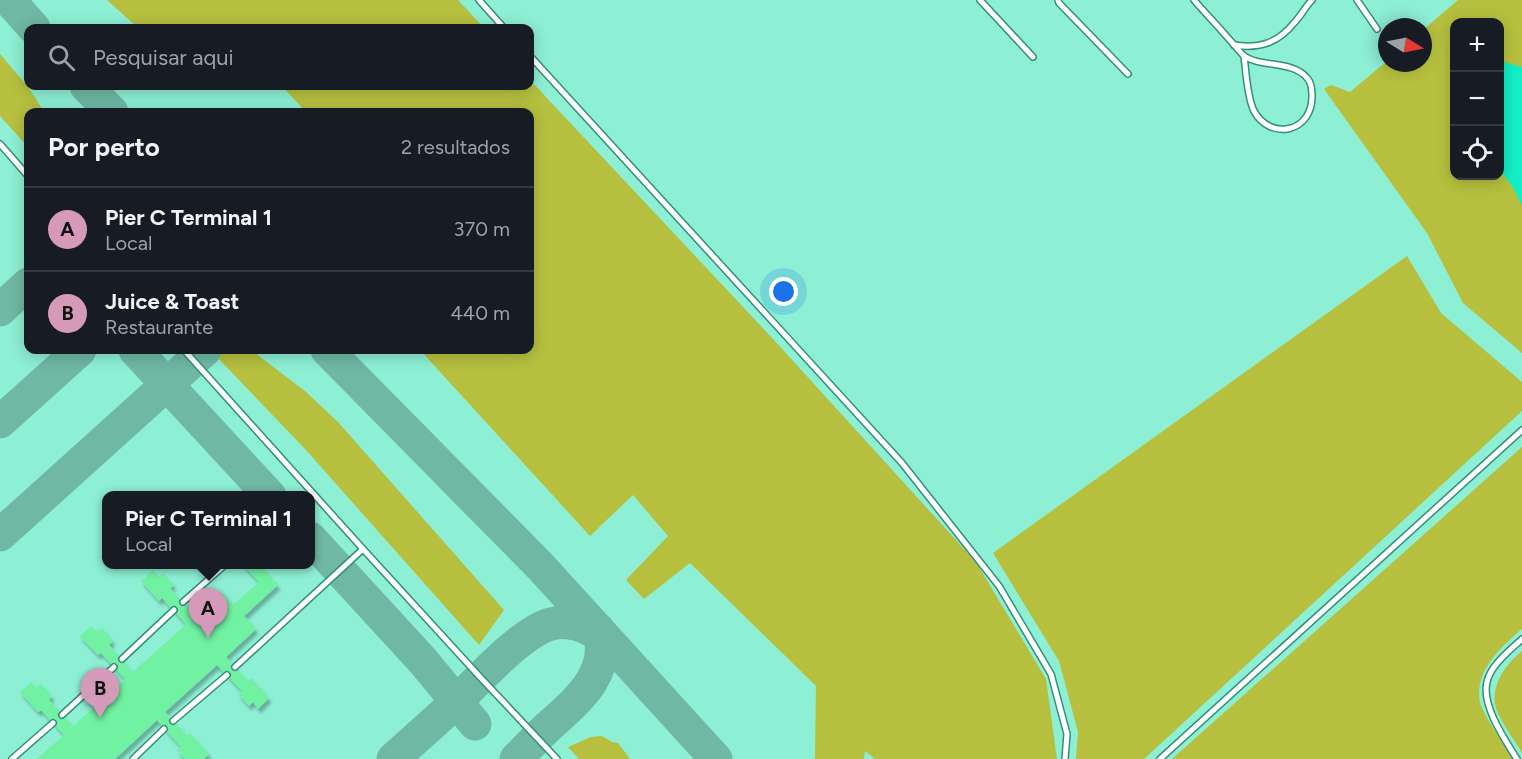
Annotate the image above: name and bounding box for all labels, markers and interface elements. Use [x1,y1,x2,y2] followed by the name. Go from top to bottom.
[1378,18,1432,72] north arrow
[1450,18,1504,180] map controls
[1450,18,1504,72] button: +
[24,24,534,90] search box
[45,41,78,74] icon: search
[93,44,234,71] text: Pesquisar aqui
[1450,72,1504,126] button: −
[1450,126,1504,180] button: locate
[48,131,160,163] text: Por perto
[401,135,510,159] text: 2 resultados
[105,204,272,231] text: Pier C Terminal 1
[60,217,75,241] text: A
[454,217,510,241] text: 370 m
[105,231,152,255] text: Local
[769,277,798,306] your location
[105,288,239,315] text: Juice & Toast
[61,301,74,325] text: B
[450,301,510,325] text: 440 m
[105,315,213,339] text: Restaurante
[102,491,315,569] popup
[125,505,292,532] text: Pier C Terminal 1
[125,532,172,556] text: Local
[188,588,228,638] pin: A
[80,668,120,718] pin: B

